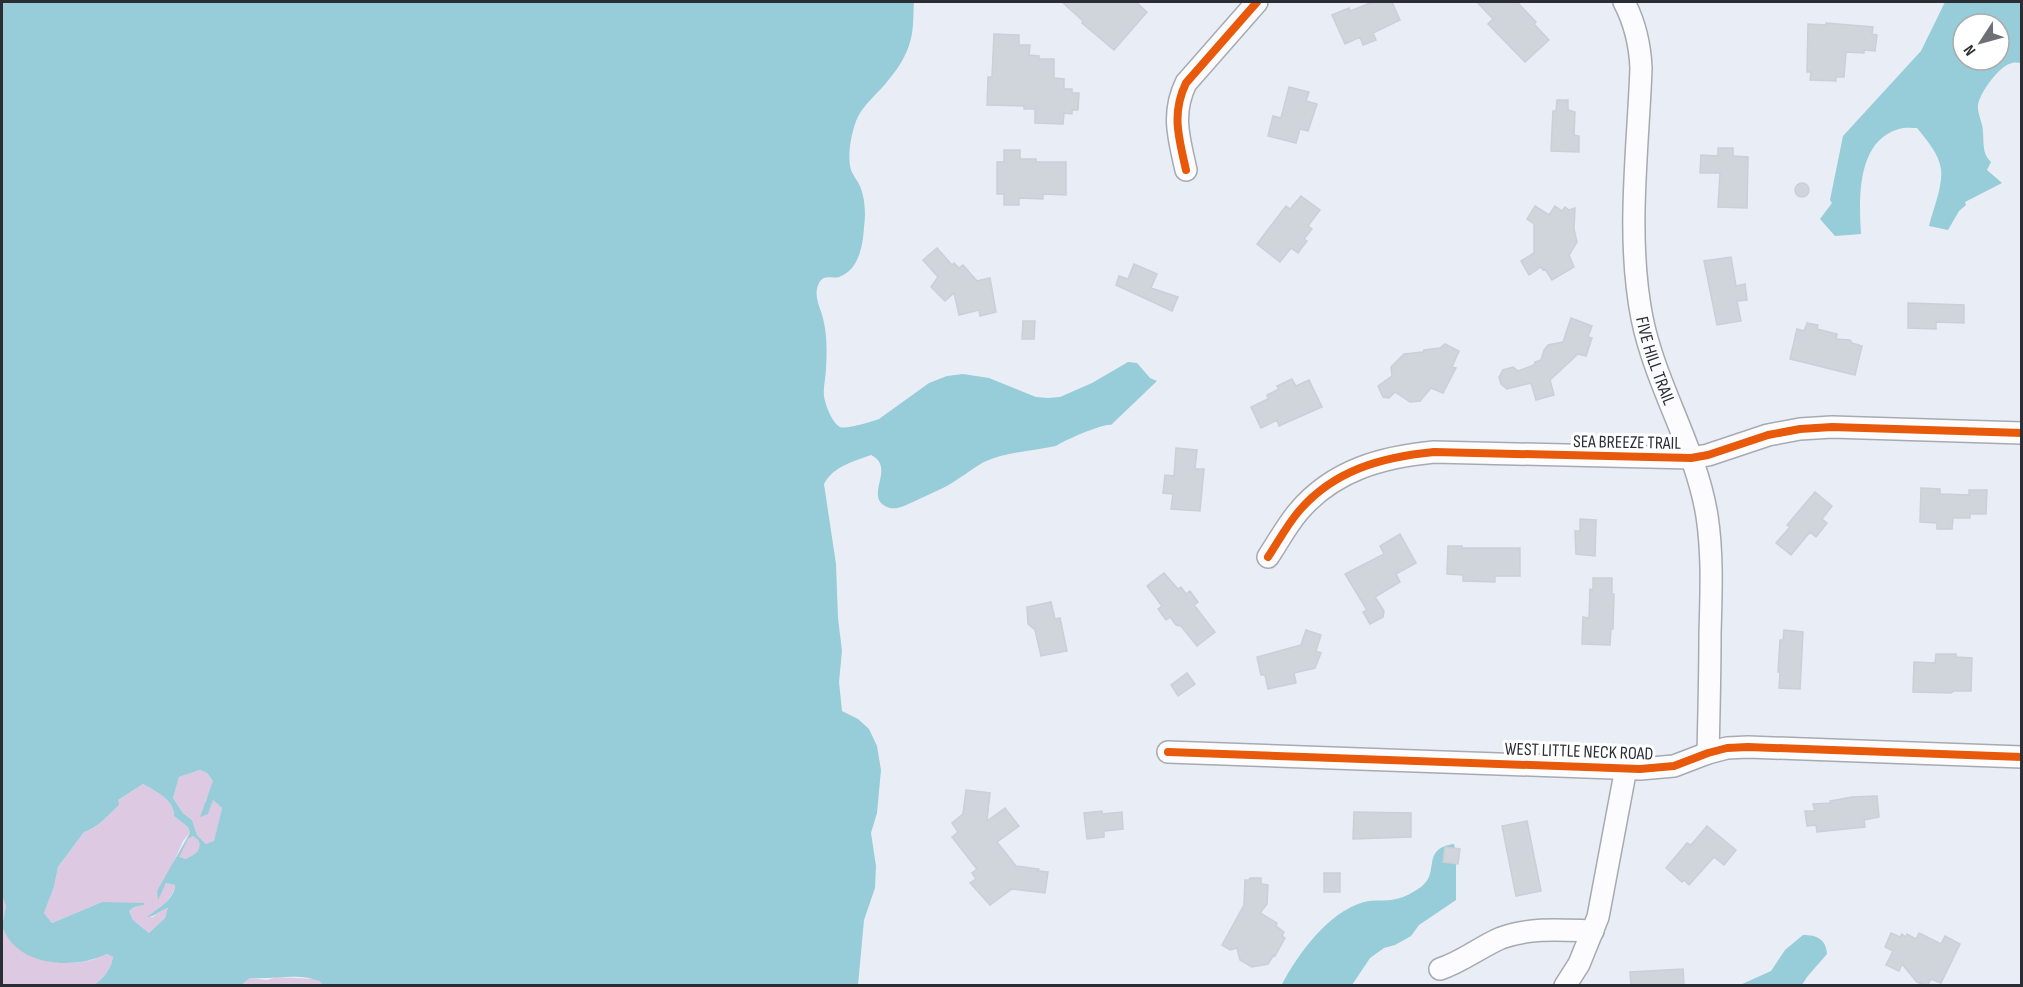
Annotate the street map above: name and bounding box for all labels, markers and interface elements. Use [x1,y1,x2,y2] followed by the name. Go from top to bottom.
[1951,12,2011,72] north arrow
[1960,41,1980,59] text: N
[1631,315,1680,408] street label: FIVE HILL TRAIL
[1573,431,1681,454] street label: SEA BREEZE TRAIL
[1504,738,1654,765] street label: WEST LITTLE NECK ROAD

